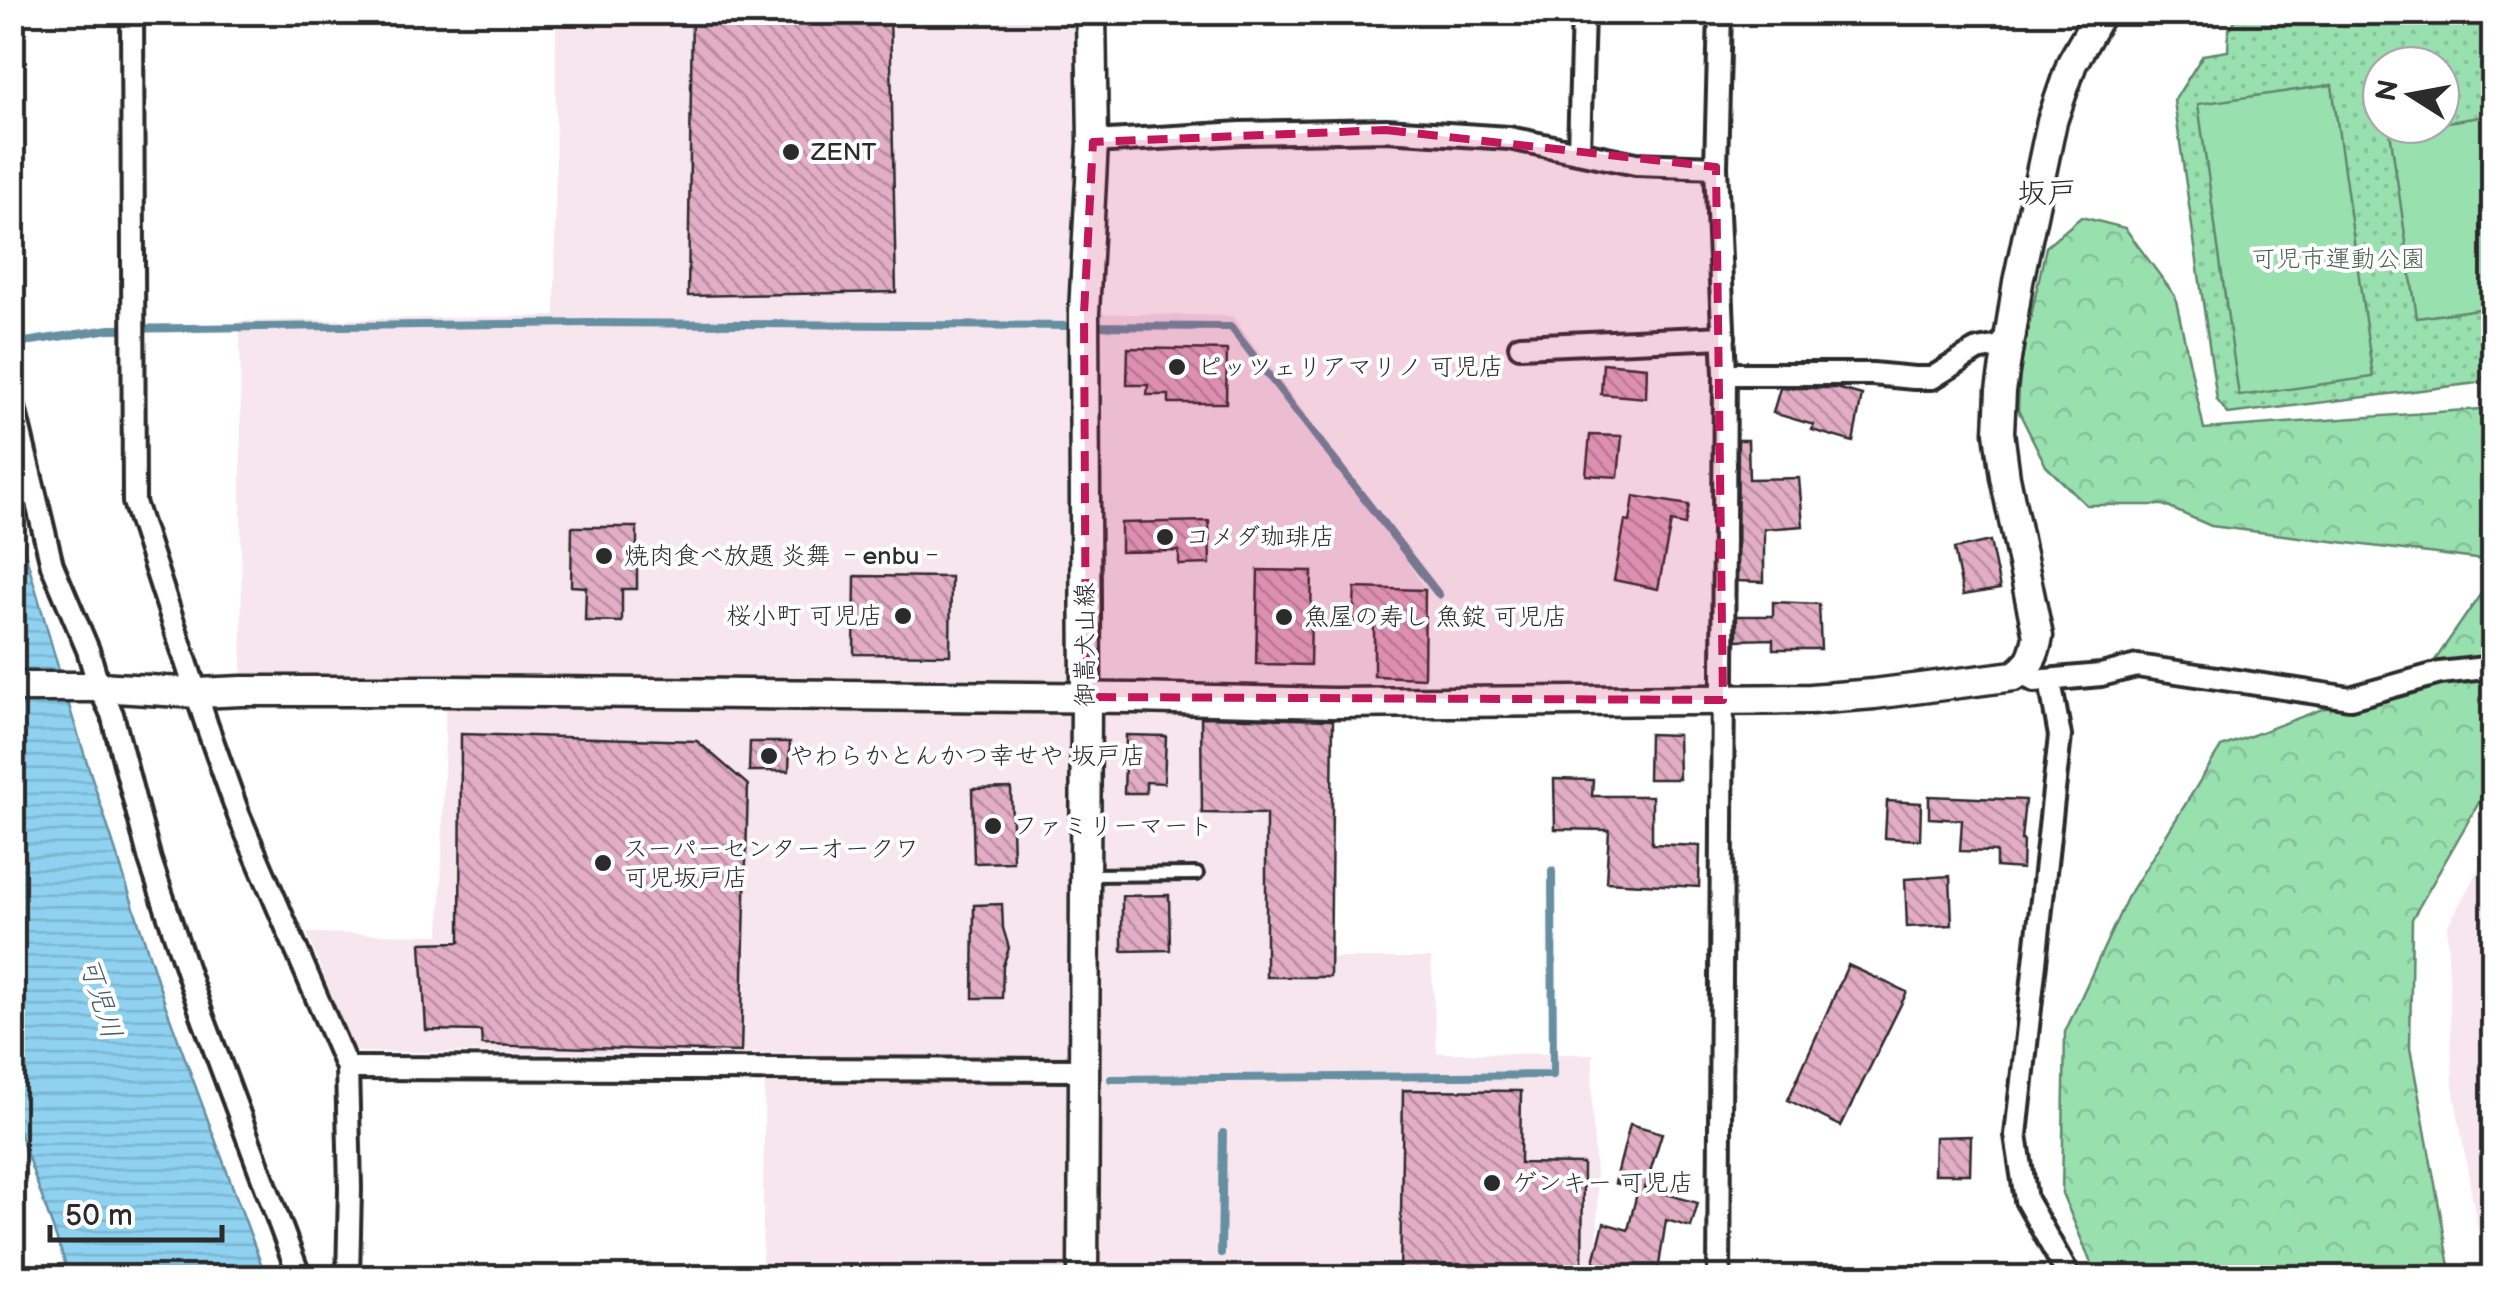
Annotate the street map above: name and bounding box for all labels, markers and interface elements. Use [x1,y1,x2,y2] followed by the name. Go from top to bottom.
[2361,45,2461,145] north arrow
[2370,77,2406,104] text: N
[810,137,877,168] place label: ZENT
[780,141,802,163] marker: ZENT
[2017,176,2077,212] district label: 坂戸
[2250,244,2426,275] park label: 可児市運動公園
[1197,352,1504,383] place label: ピッツェリアマリノ 可児店
[1166,356,1188,378] marker: ピッツェリアマリノ 可児店
[1185,522,1335,553] place label: コメダ珈琲店
[1154,526,1176,548] marker: コメダ珈琲店
[624,541,944,572] place label: 焼肉食べ放題 炎舞 ‐enbu‐
[593,545,615,567] marker: 焼肉食べ放題 炎舞 ‐enbu‐
[1070,582,1101,708] street label: 御嵩犬山線
[726,601,883,632] place label: 桜小町 可児店
[1304,602,1568,633] place label: 魚屋の寿し 魚錠 可児店
[892,605,914,627] marker: 桜小町 可児店
[1273,606,1295,628] marker: 魚屋の寿し 魚錠 可児店
[789,741,1146,772] place label: やわらかとんかつ幸せや 坂戸店
[758,745,780,767] marker: やわらかとんかつ幸せや 坂戸店
[1013,811,1214,842] place label: ファミリーマート
[982,815,1004,837] marker: ファミリーマート
[623,834,920,894] place label: スーパーセンターオークワ 可児坂戸店
[592,852,614,874] marker: スーパーセンターオークワ 可児坂戸店
[72,953,128,1043] water label: 可児川
[1512,1168,1694,1199] place label: ゲンキー 可児店
[1481,1172,1503,1194] marker: ゲンキー 可児店
[50,1180,222,1242] scale bar
[65,1198,133,1234] text: 50 m

